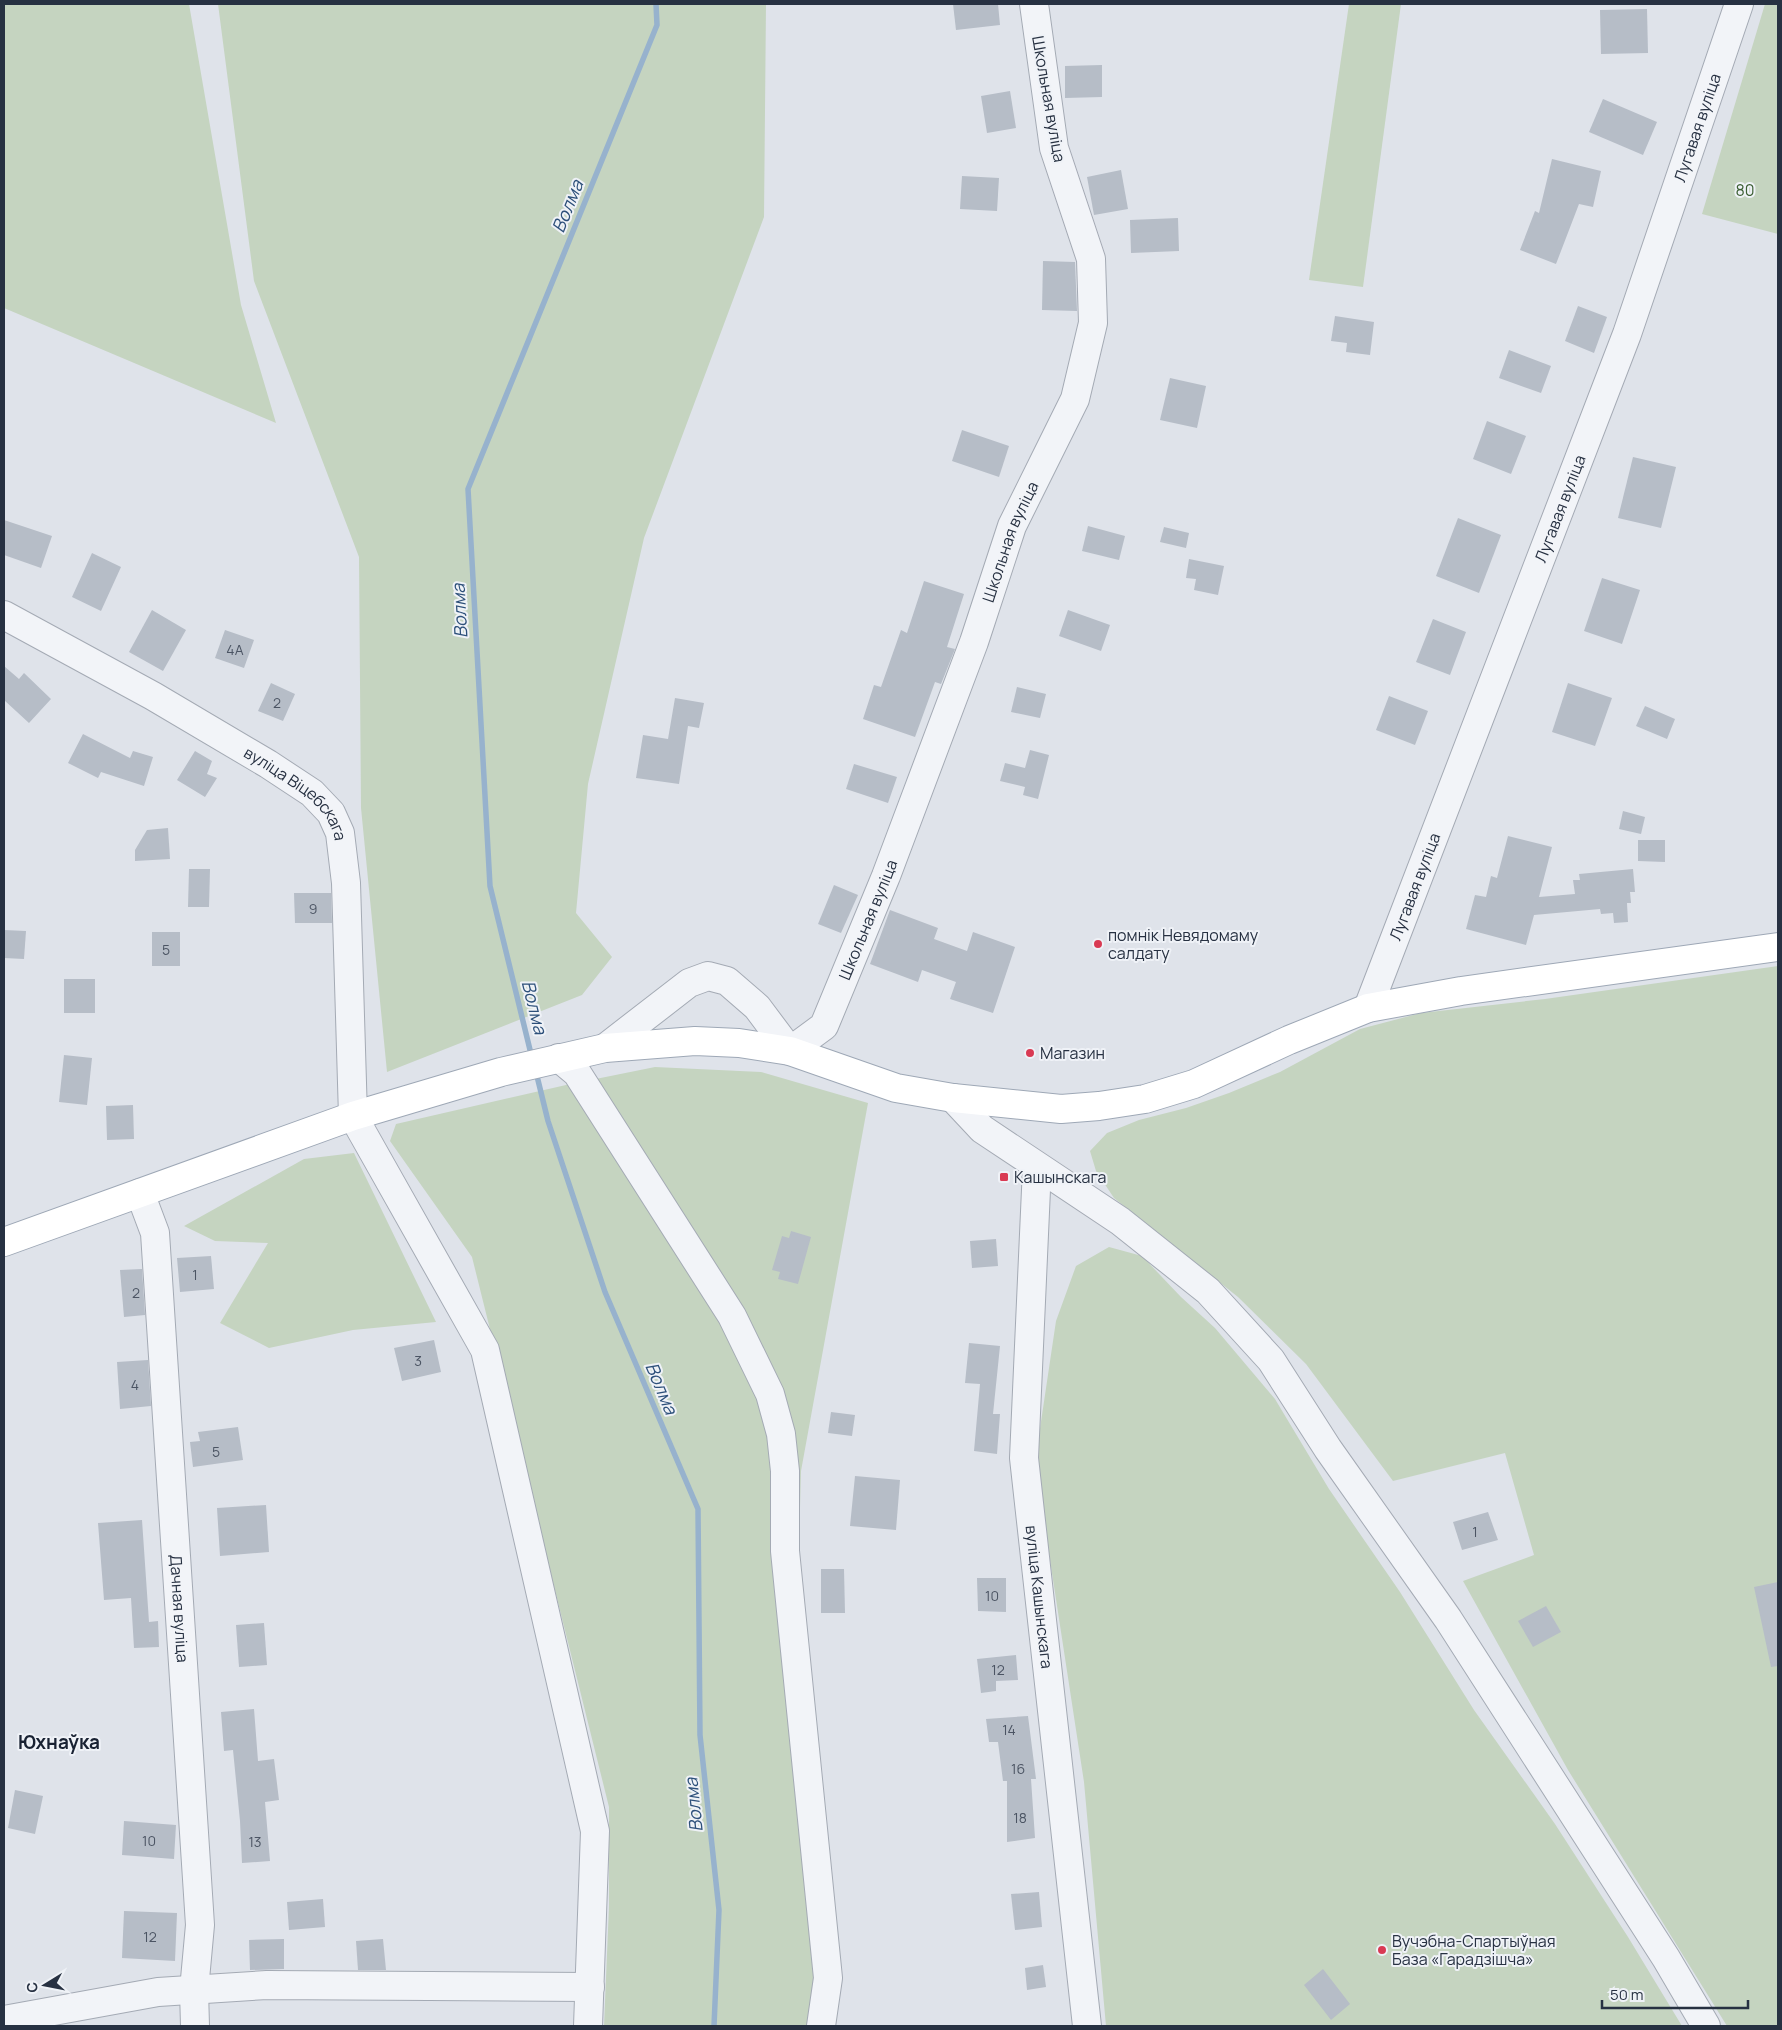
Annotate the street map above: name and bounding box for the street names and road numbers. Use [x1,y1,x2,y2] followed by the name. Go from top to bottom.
[1027,34,1071,164] street label: Школьная вуліца
[1668,70,1726,185] street label: Лугавая вуліца
[1529,452,1591,566] street label: Лугавая вуліца
[977,477,1043,605] street label: Школьная вуліца
[240,741,352,842] street label: вуліца Віцебскага
[1384,830,1445,944] street label: Лугавая вуліца
[833,856,902,983] street label: Школьная вуліца
[1021,1524,1058,1670] street label: вуліца Кашынскага
[165,1554,194,1663] street label: Дачная вуліца

